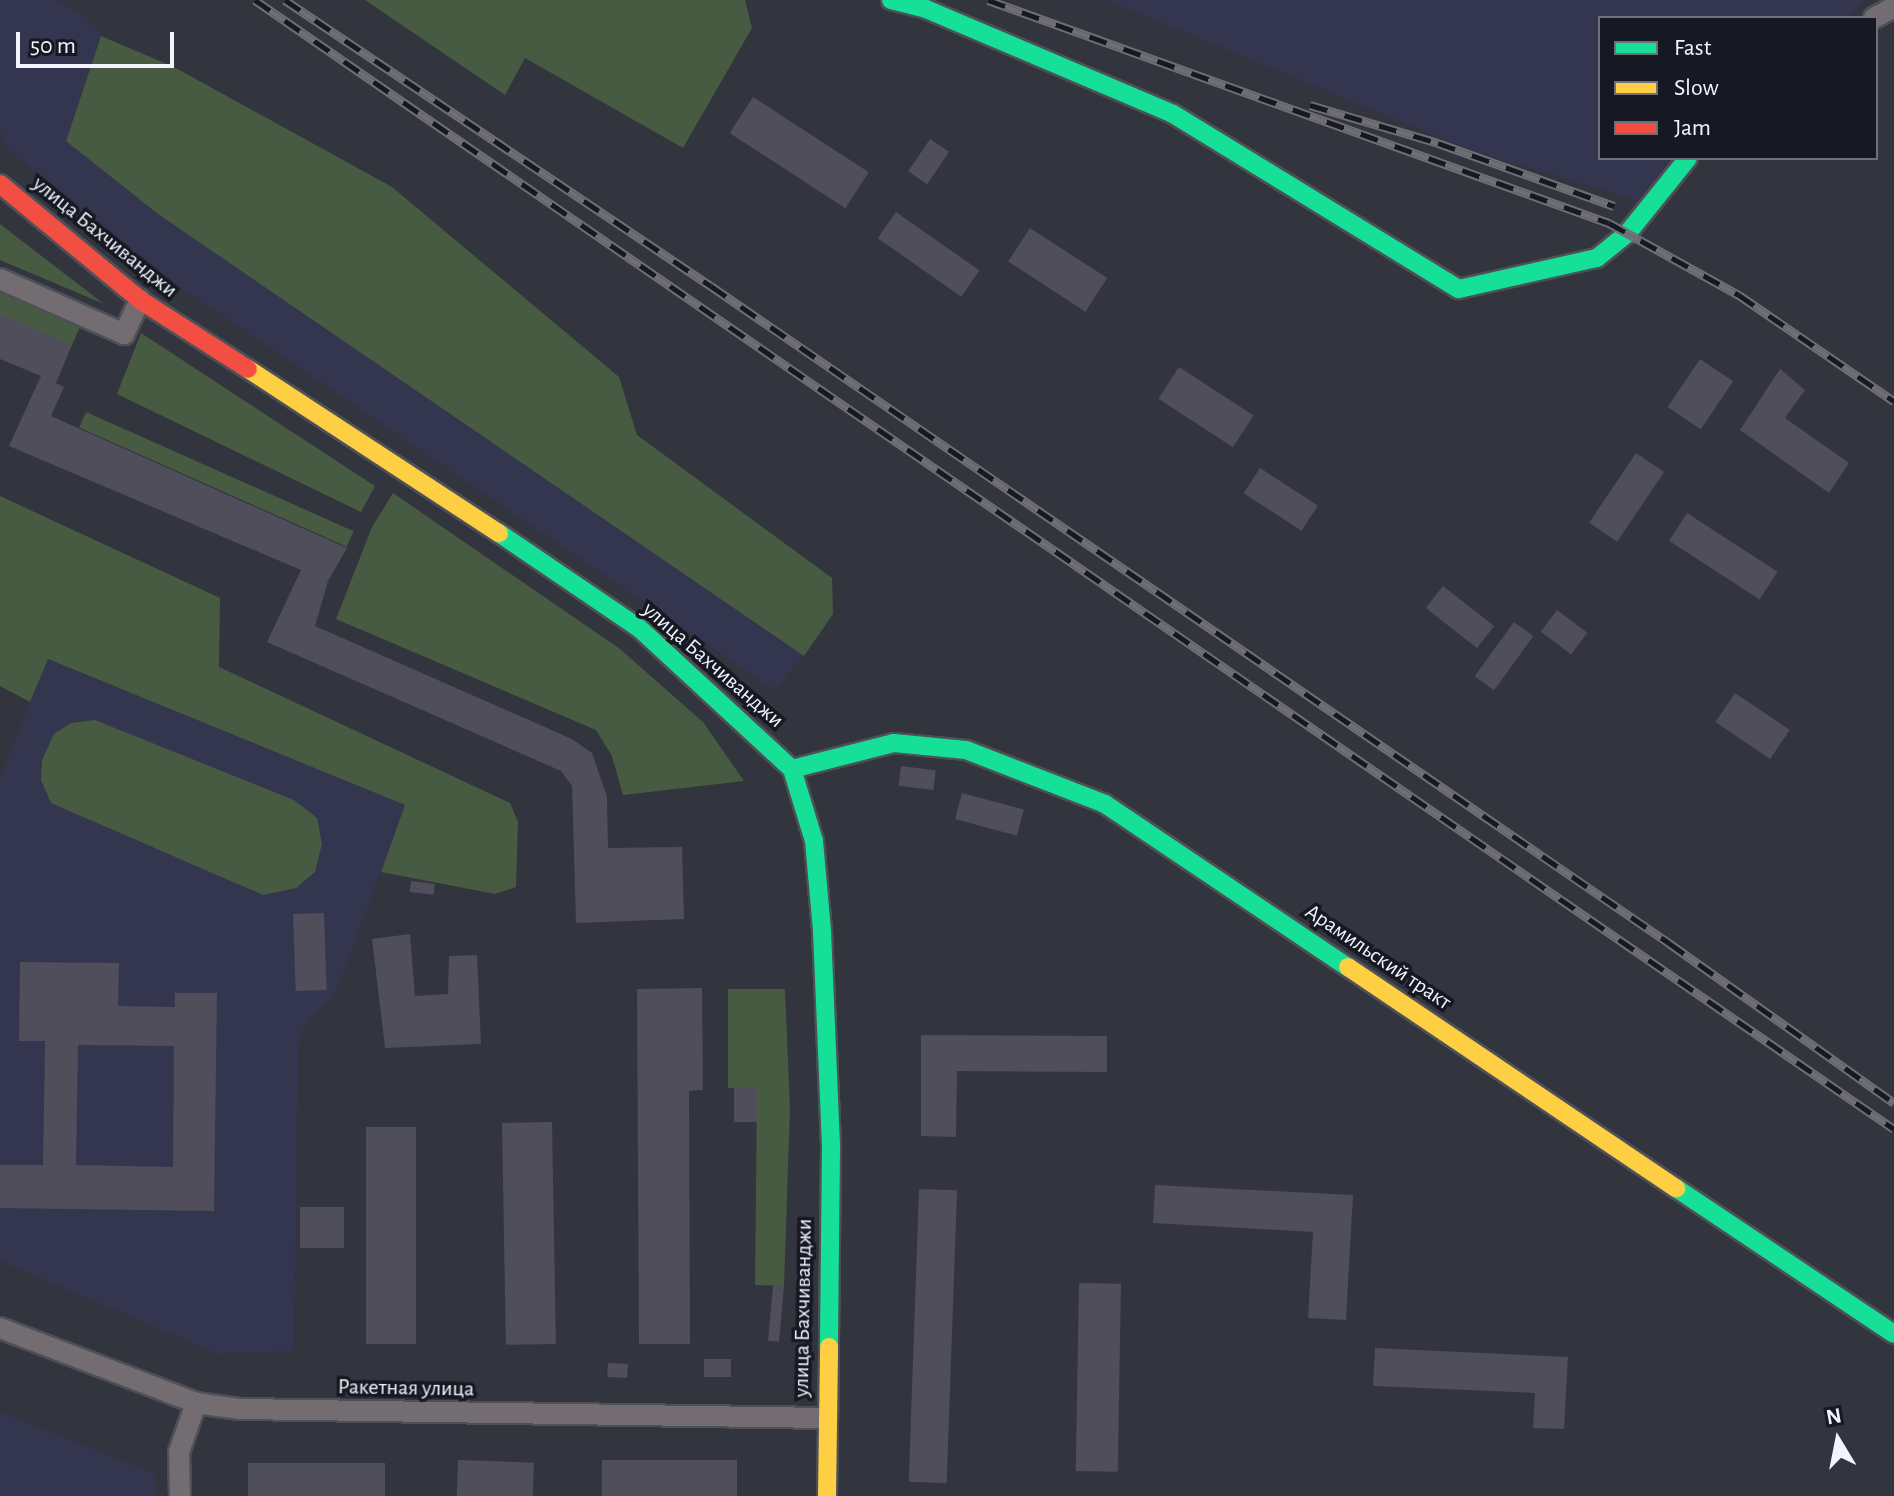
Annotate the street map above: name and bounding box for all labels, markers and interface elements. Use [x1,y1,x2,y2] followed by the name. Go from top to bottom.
[20,16,178,66] scale bar
[1598,16,1878,160] legend
[30,34,76,58] text: 50 m
[1674,36,1711,60] text: Fast
[1674,76,1719,100] text: Slow
[1674,116,1711,140] text: Jam
[27,171,183,303] street label: улица Бахчиванджи
[637,596,789,734] street label: улица Бахчиванджи
[1300,898,1456,1016] street label: Арамильский тракт
[788,1218,818,1398] street label: улица Бахчиванджи
[337,1374,475,1402] street label: Ракетная улица
[1798,1400,1878,1480] north arrow
[1824,1404,1843,1429] text: N

